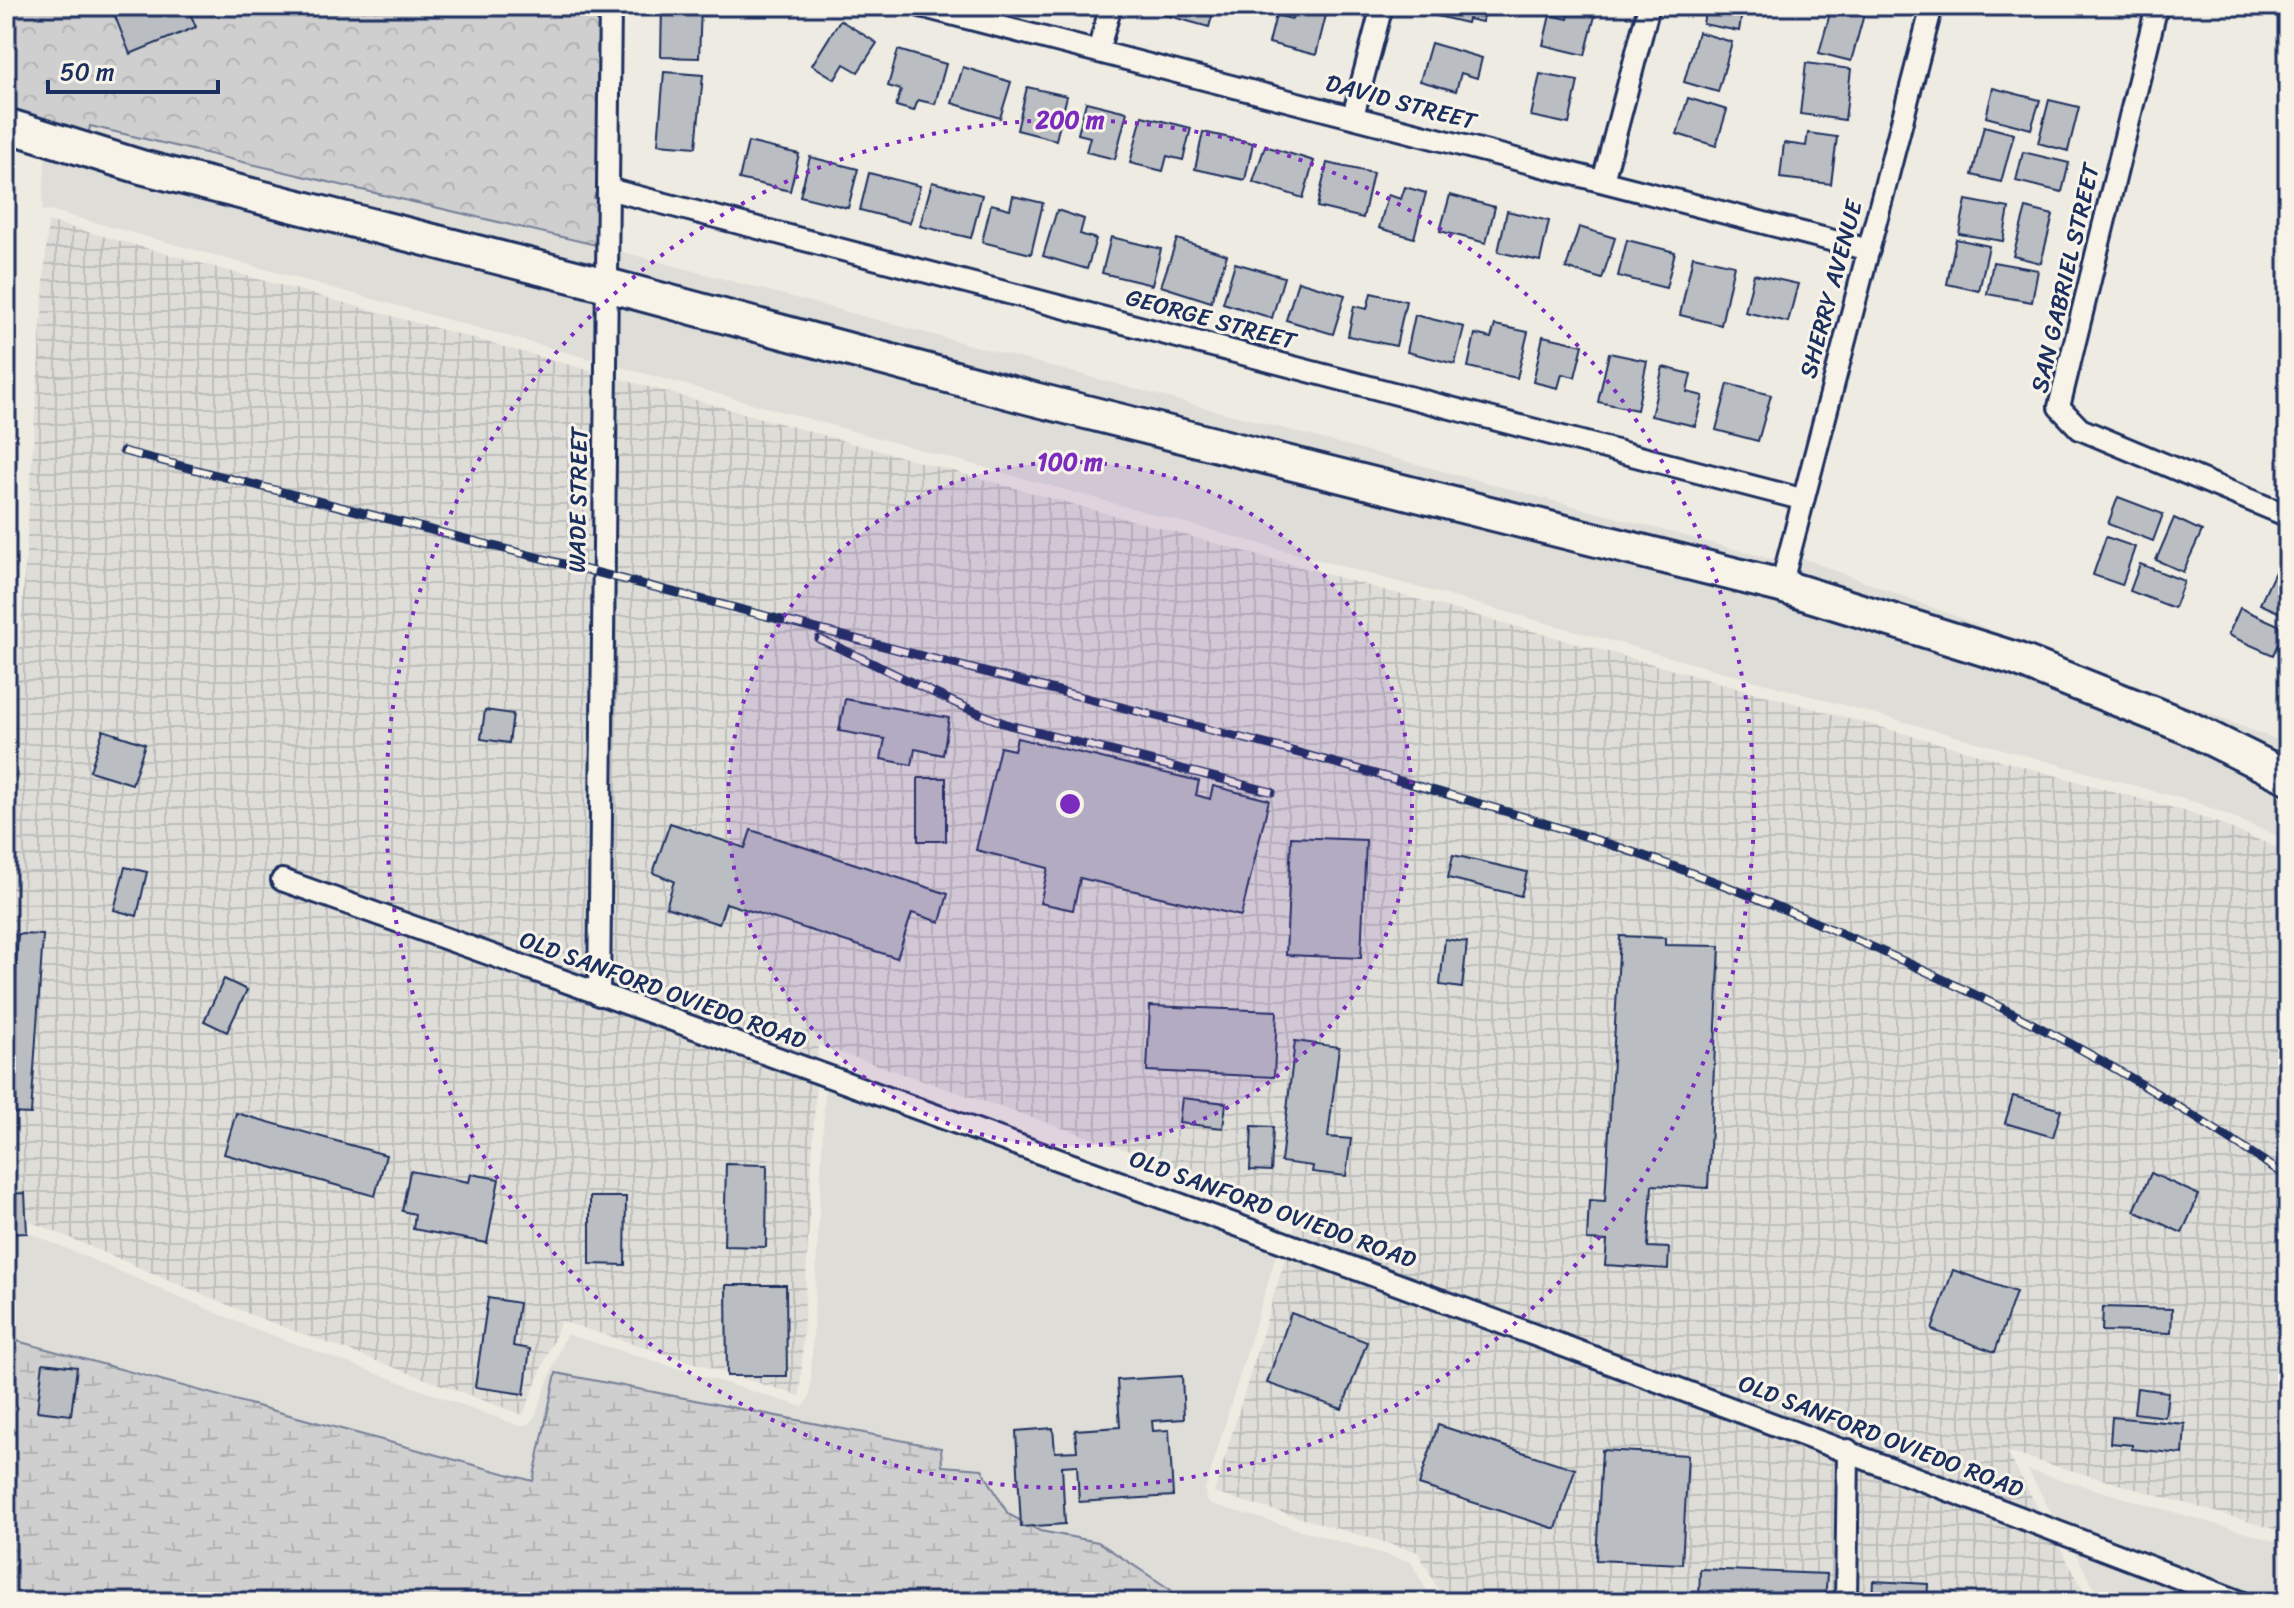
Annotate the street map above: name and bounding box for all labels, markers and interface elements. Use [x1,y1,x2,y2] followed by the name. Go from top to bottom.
[48,44,218,94] scale bar
[60,51,115,93] text: 50 m
[1321,62,1483,143] street label: DAVID STREET
[1035,99,1105,141] text: 200 m
[2018,158,2112,397] street label: SAN GABRIEL STREET
[1787,194,1875,383] street label: SHERRY AVENUE
[1121,276,1303,362] street label: GEORGE STREET
[556,425,600,573] street label: WADE STREET
[1037,441,1103,483] text: 100 m
[1056,790,1084,818] centre of rings
[514,919,813,1062] street label: OLD SANFORD OVIEDO ROAD
[1124,1138,1423,1281] street label: OLD SANFORD OVIEDO ROAD
[1732,1362,2030,1510] street label: OLD SANFORD OVIEDO ROAD

